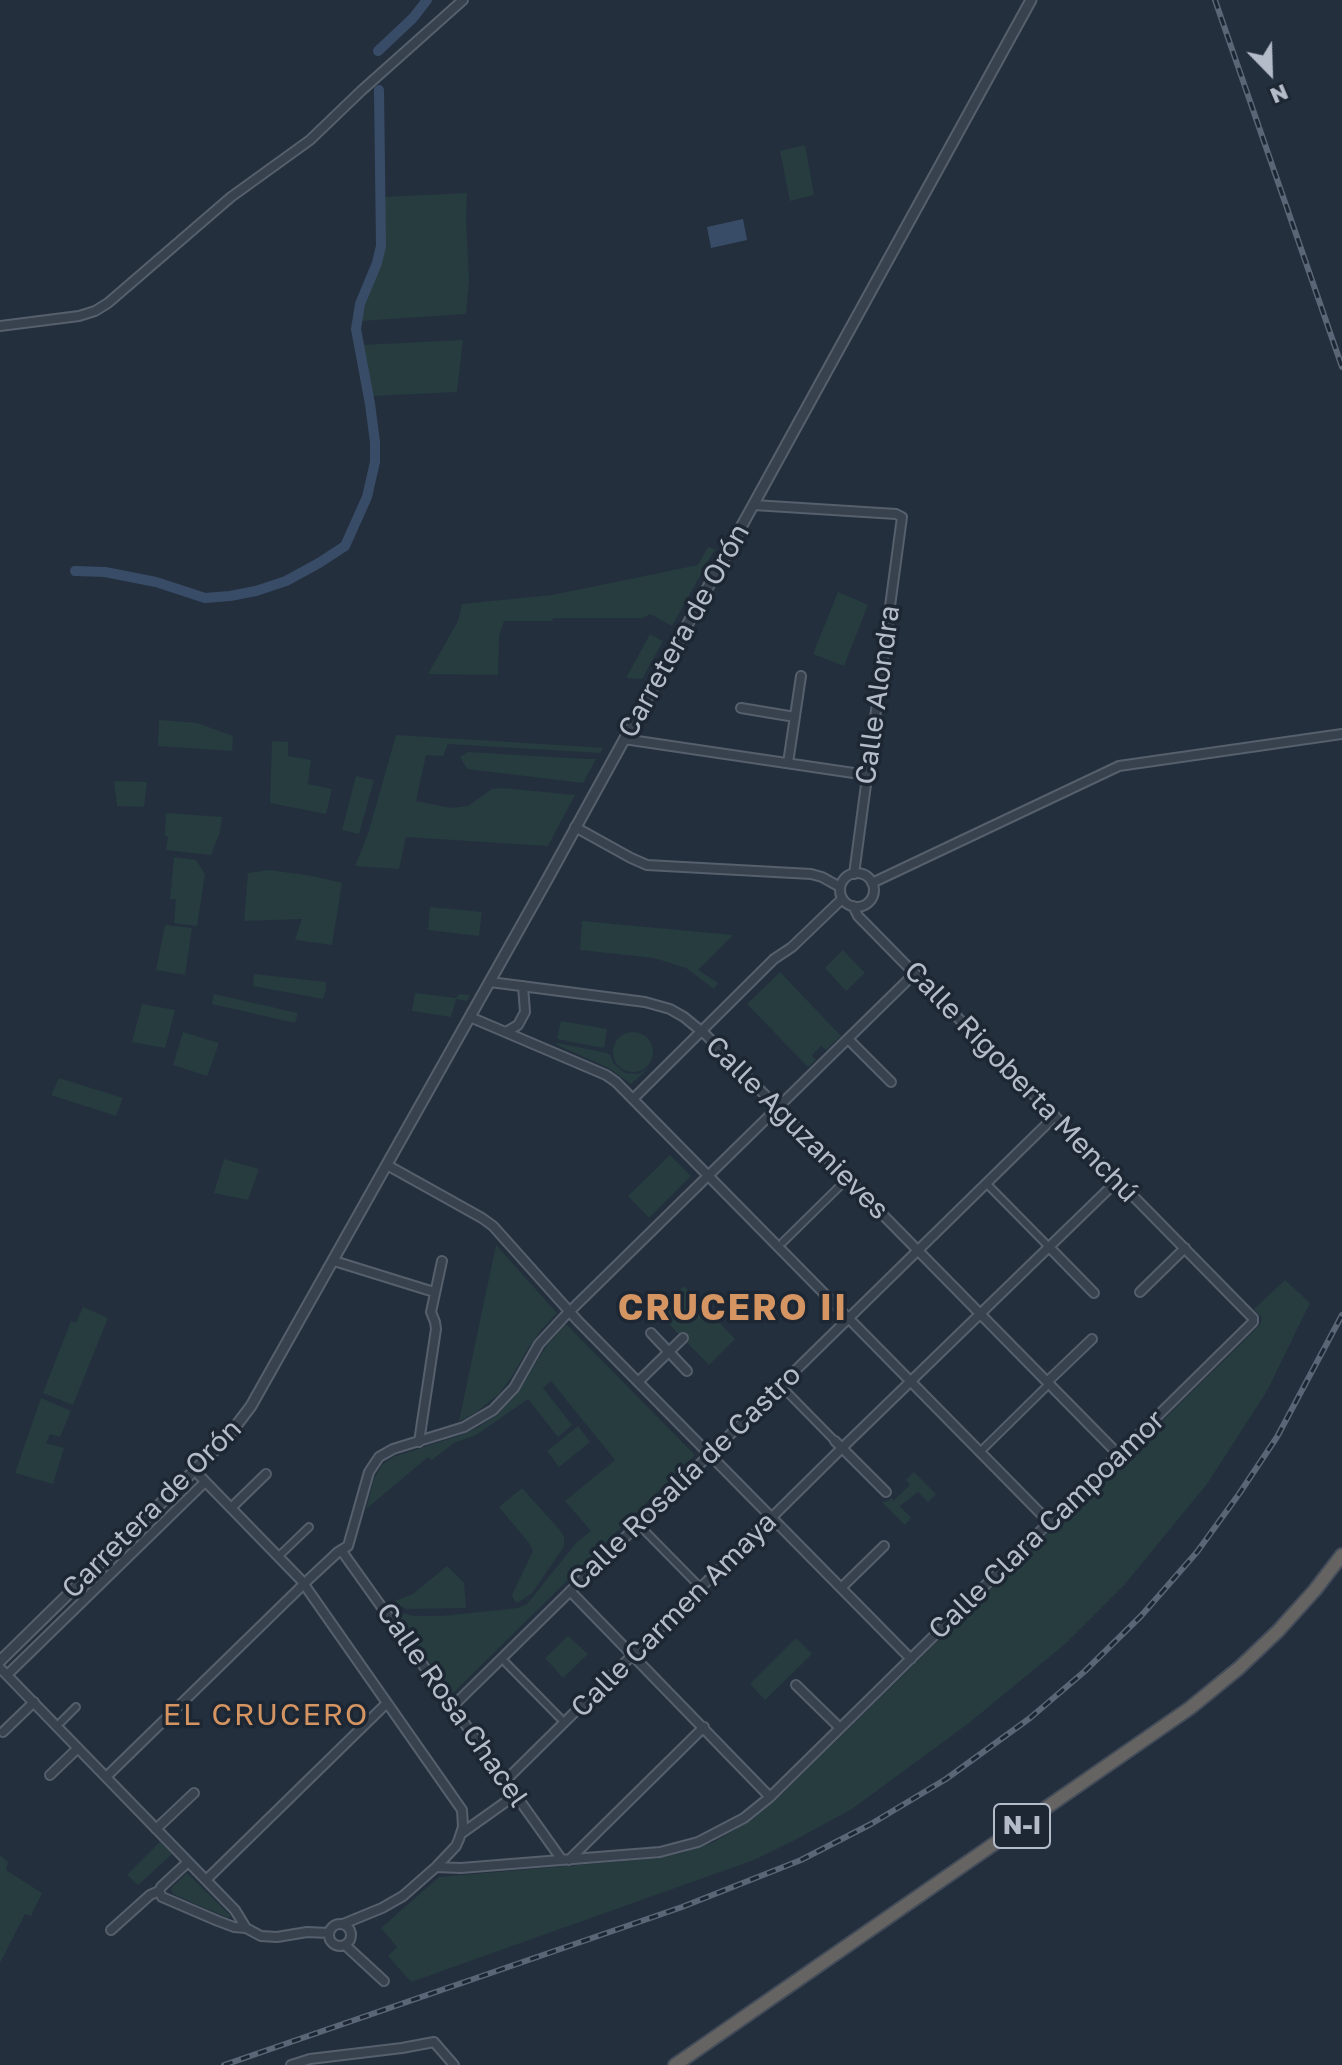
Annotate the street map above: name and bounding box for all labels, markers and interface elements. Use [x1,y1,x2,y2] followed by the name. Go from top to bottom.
[1230,32,1310,112] north arrow
[1267,79,1293,110] text: N
[611,518,757,744] street label: Carretera de Orón
[849,603,907,787] street label: Calle Alondra
[897,954,1145,1210] street label: Calle Rigoberta Menchú
[698,1029,896,1227] street label: Calle Aguzanieves
[618,1287,848,1331] district label: CRUCERO II
[562,1358,808,1598] street label: Calle Rosalía de Castro
[922,1404,1172,1646] street label: Calle Clara Campoamor
[55,1412,249,1606] street label: Carretera de Orón
[564,1505,784,1725] street label: Calle Carmen Amaya
[369,1596,535,1814] street label: Calle Rosa Chacel
[163,1697,369,1733] district label: EL CRUCERO
[994,1804,1050,1848] road number: N-I

